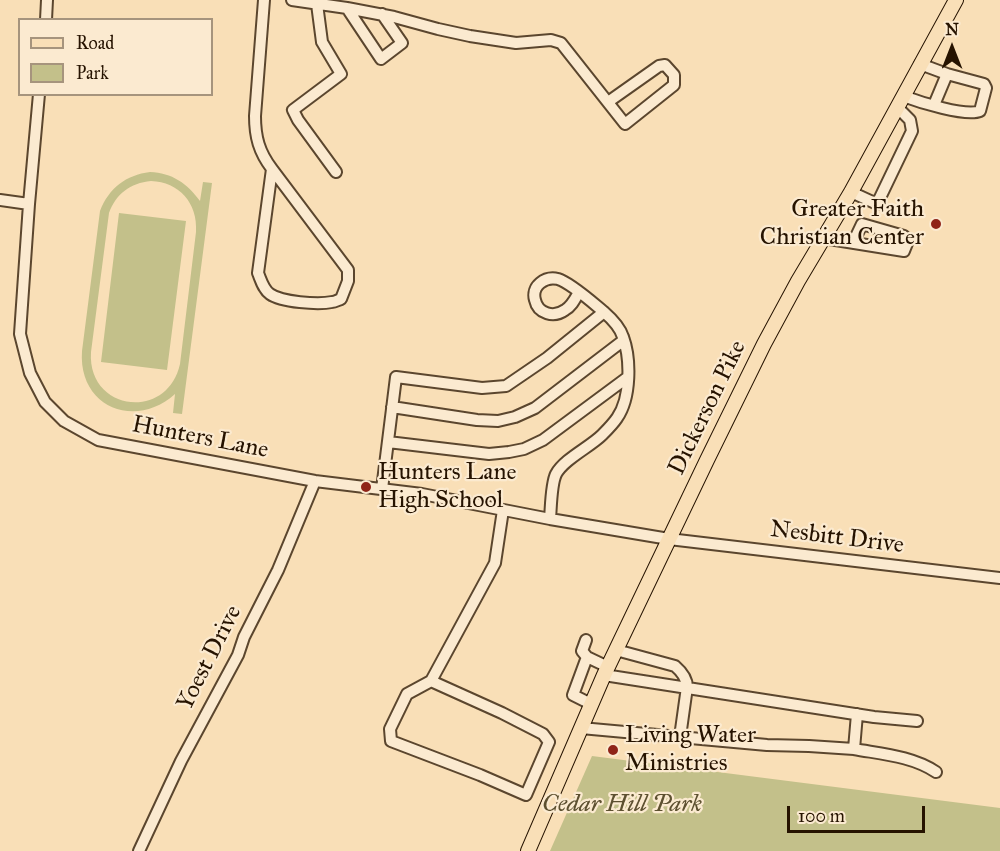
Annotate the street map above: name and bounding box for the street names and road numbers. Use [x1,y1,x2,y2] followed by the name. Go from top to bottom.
[663,336,753,480] street label: Dickerson Pike
[129,411,271,465] street label: Hunters Lane
[769,516,905,560] street label: Nesbitt Drive
[171,601,249,715] street label: Yoest Drive

